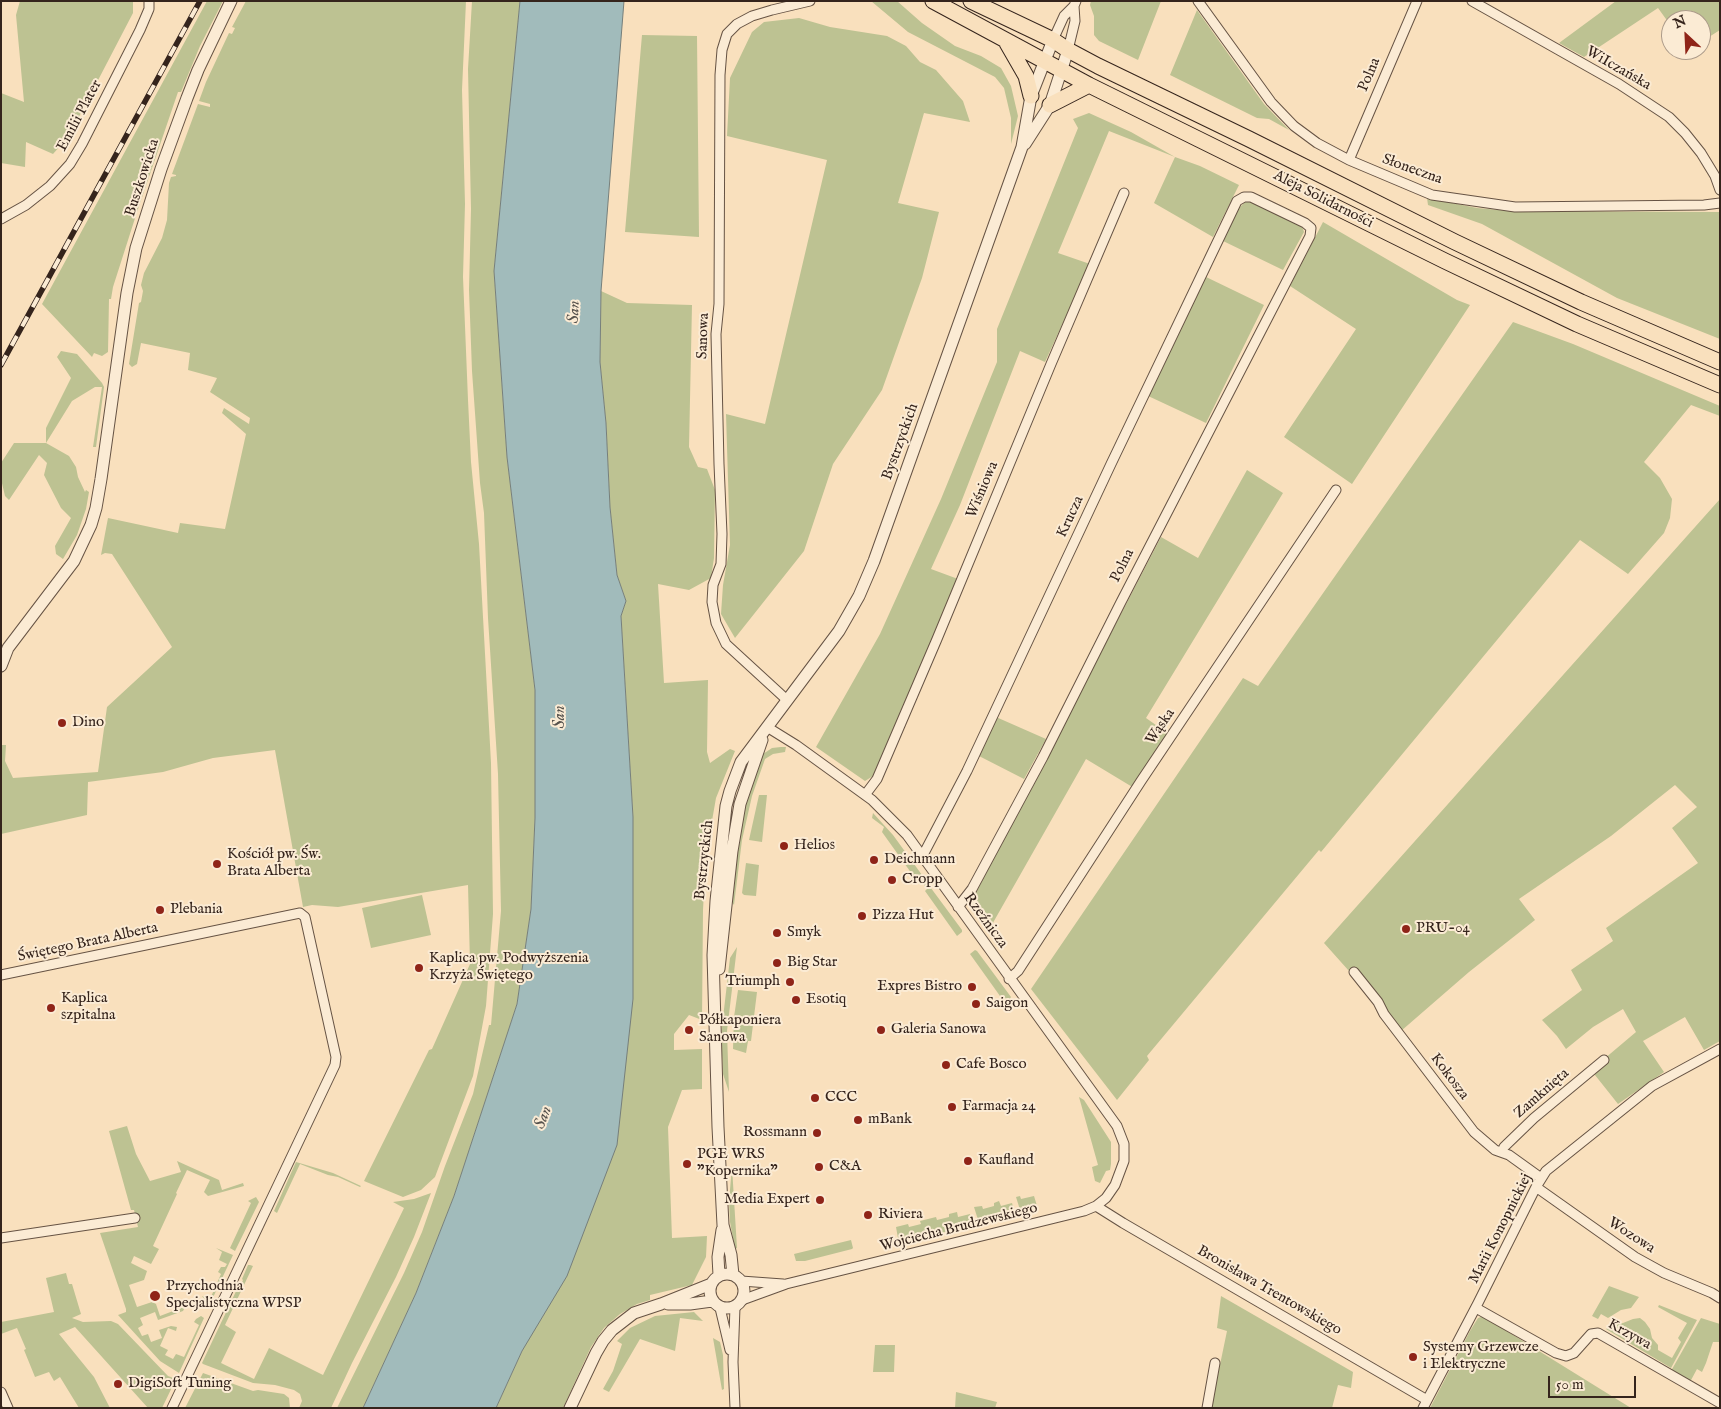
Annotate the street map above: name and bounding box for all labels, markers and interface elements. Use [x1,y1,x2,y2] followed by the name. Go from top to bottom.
[1661,10,1711,60] north arrow
[1671,12,1689,33] text: N
[1582,43,1654,95] street label: WiIczańska
[1355,55,1385,95] street label: Polna
[54,77,106,155] street label: Emilii Plater
[122,137,164,219] street label: Buszkowicka
[1380,151,1444,189] street label: Słoneczna
[1270,167,1376,233] street label: Aleja Solidarności
[565,300,585,324] water label: San
[694,312,714,360] street label: Sanowa
[879,401,923,483] street label: Bystrzyckich
[963,459,1003,521] street label: Wiśniowa
[1054,493,1088,541] street label: Krucza
[1107,546,1139,586] street label: Polna
[551,706,571,728] water label: San
[1142,706,1180,748] street label: Wąska
[72,714,104,732] place label: Dino
[56,717,68,729] marker: Dino
[692,819,718,901] street label: Bystrzyckich
[794,837,835,855] place label: Helios
[778,840,790,852] marker: Helios
[227,846,321,881] place label: Kościół pw. Św. Brata Alberta
[884,851,955,869] place label: Deichmann
[868,854,880,866] marker: Deichmann
[211,858,223,870] marker: Kościół pw. Św. Brata Alberta
[902,871,943,889] place label: Cropp
[886,874,898,886] marker: Cropp
[959,890,1011,952] street label: Rzeźnicza
[170,901,223,919] place label: Plebania
[154,904,166,916] marker: Plebania
[872,907,934,925] place label: Pizza Hut
[856,910,868,922] marker: Pizza Hut
[16,919,160,967] street label: Świętego Brata Alberta
[1416,920,1470,938] place label: PRU-04
[1400,923,1412,935] marker: PRU-04
[787,924,821,942] place label: Smyk
[771,927,783,939] marker: Smyk
[429,950,589,985] place label: Kaplica pw. Podwyższenia Krzyża Świętego
[787,954,837,972] place label: Big Star
[771,957,783,969] marker: Big Star
[413,962,425,974] marker: Kaplica pw. Podwyższenia Krzyża Świętego
[725,973,780,991] place label: Triumph
[784,976,796,988] marker: Triumph
[877,978,962,996] place label: Expres Bistro
[966,981,978,993] marker: Expres Bistro
[61,990,115,1025] place label: Kaplica szpitalna
[806,991,846,1009] place label: Esotiq
[790,994,802,1006] marker: Esotiq
[986,995,1028,1013] place label: Saigon
[970,998,982,1010] marker: Saigon
[45,1002,57,1014] marker: Kaplica szpitalna
[699,1012,781,1047] place label: Półkaponiera Sanowa
[891,1021,986,1039] place label: Galeria Sanowa
[683,1024,695,1036] marker: Półkaponiera Sanowa
[875,1024,887,1036] marker: Galeria Sanowa
[1426,1050,1472,1104] street label: Kokosza
[956,1056,1027,1074] place label: Cafe Bosco
[940,1059,952,1071] marker: Cafe Bosco
[1511,1065,1573,1123] street label: Zamknięta
[825,1089,857,1107] place label: CCC
[809,1092,821,1104] marker: CCC
[962,1098,1036,1116] place label: Farmacja 24
[946,1101,958,1113] marker: Farmacja 24
[531,1104,557,1132] water label: San
[868,1111,912,1129] place label: mBank
[852,1114,864,1126] marker: mBank
[743,1124,807,1142] place label: Rossmann
[811,1127,823,1139] marker: Rossmann
[697,1146,778,1181] place label: PGE WRS "Kopernika"
[978,1152,1034,1170] place label: Kaufland
[962,1155,974,1167] marker: Kaufland
[681,1158,693,1170] marker: PGE WRS "Kopernika"
[829,1158,861,1176] place label: C&A
[813,1161,825,1173] marker: C&A
[1465,1171,1537,1287] street label: Marii Konopnickiej
[724,1191,810,1209] place label: Media Expert
[814,1194,826,1206] marker: Media Expert
[878,1200,1040,1256] street label: Wojciecha Brudzewskiego
[878,1206,923,1224] place label: Riviera
[862,1209,874,1221] marker: Riviera
[1604,1214,1658,1258] street label: Wozowa
[1193,1242,1345,1340] street label: Bronisława Trentowskiego
[166,1278,301,1313] place label: Przychodnia Specjalistyczna WPSP
[148,1289,162,1303] marker: Przychodnia Specjalistyczna WPSP
[1604,1316,1654,1354] street label: Krzywa
[1423,1339,1539,1374] place label: Systemy Grzewcze i Elektryczne
[1407,1351,1419,1363] marker: Systemy Grzewcze i Elektryczne
[1551,1366,1638,1398] scale bar
[128,1375,231,1393] place label: DigiSoft Tuning
[1556,1375,1584,1394] text: 50 m
[112,1378,124,1390] marker: DigiSoft Tuning

